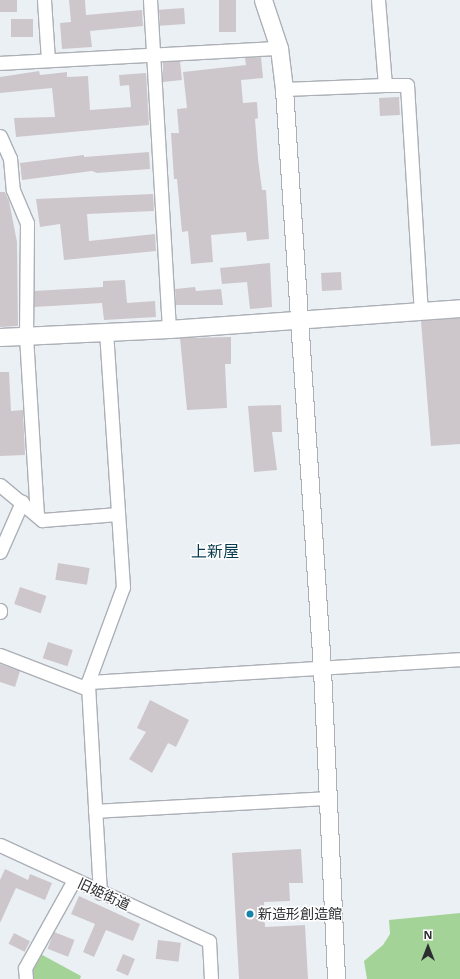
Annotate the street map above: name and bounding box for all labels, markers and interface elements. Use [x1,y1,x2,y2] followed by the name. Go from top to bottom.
[191,541,239,561] district label: 上新屋
[75,875,133,913] street label: 旧姫街道
[258,906,342,922] place label: 新造形創造館
[245,909,255,919] marker: 新造形創造館
[408,927,448,967] north arrow
[424,927,432,942] text: N

